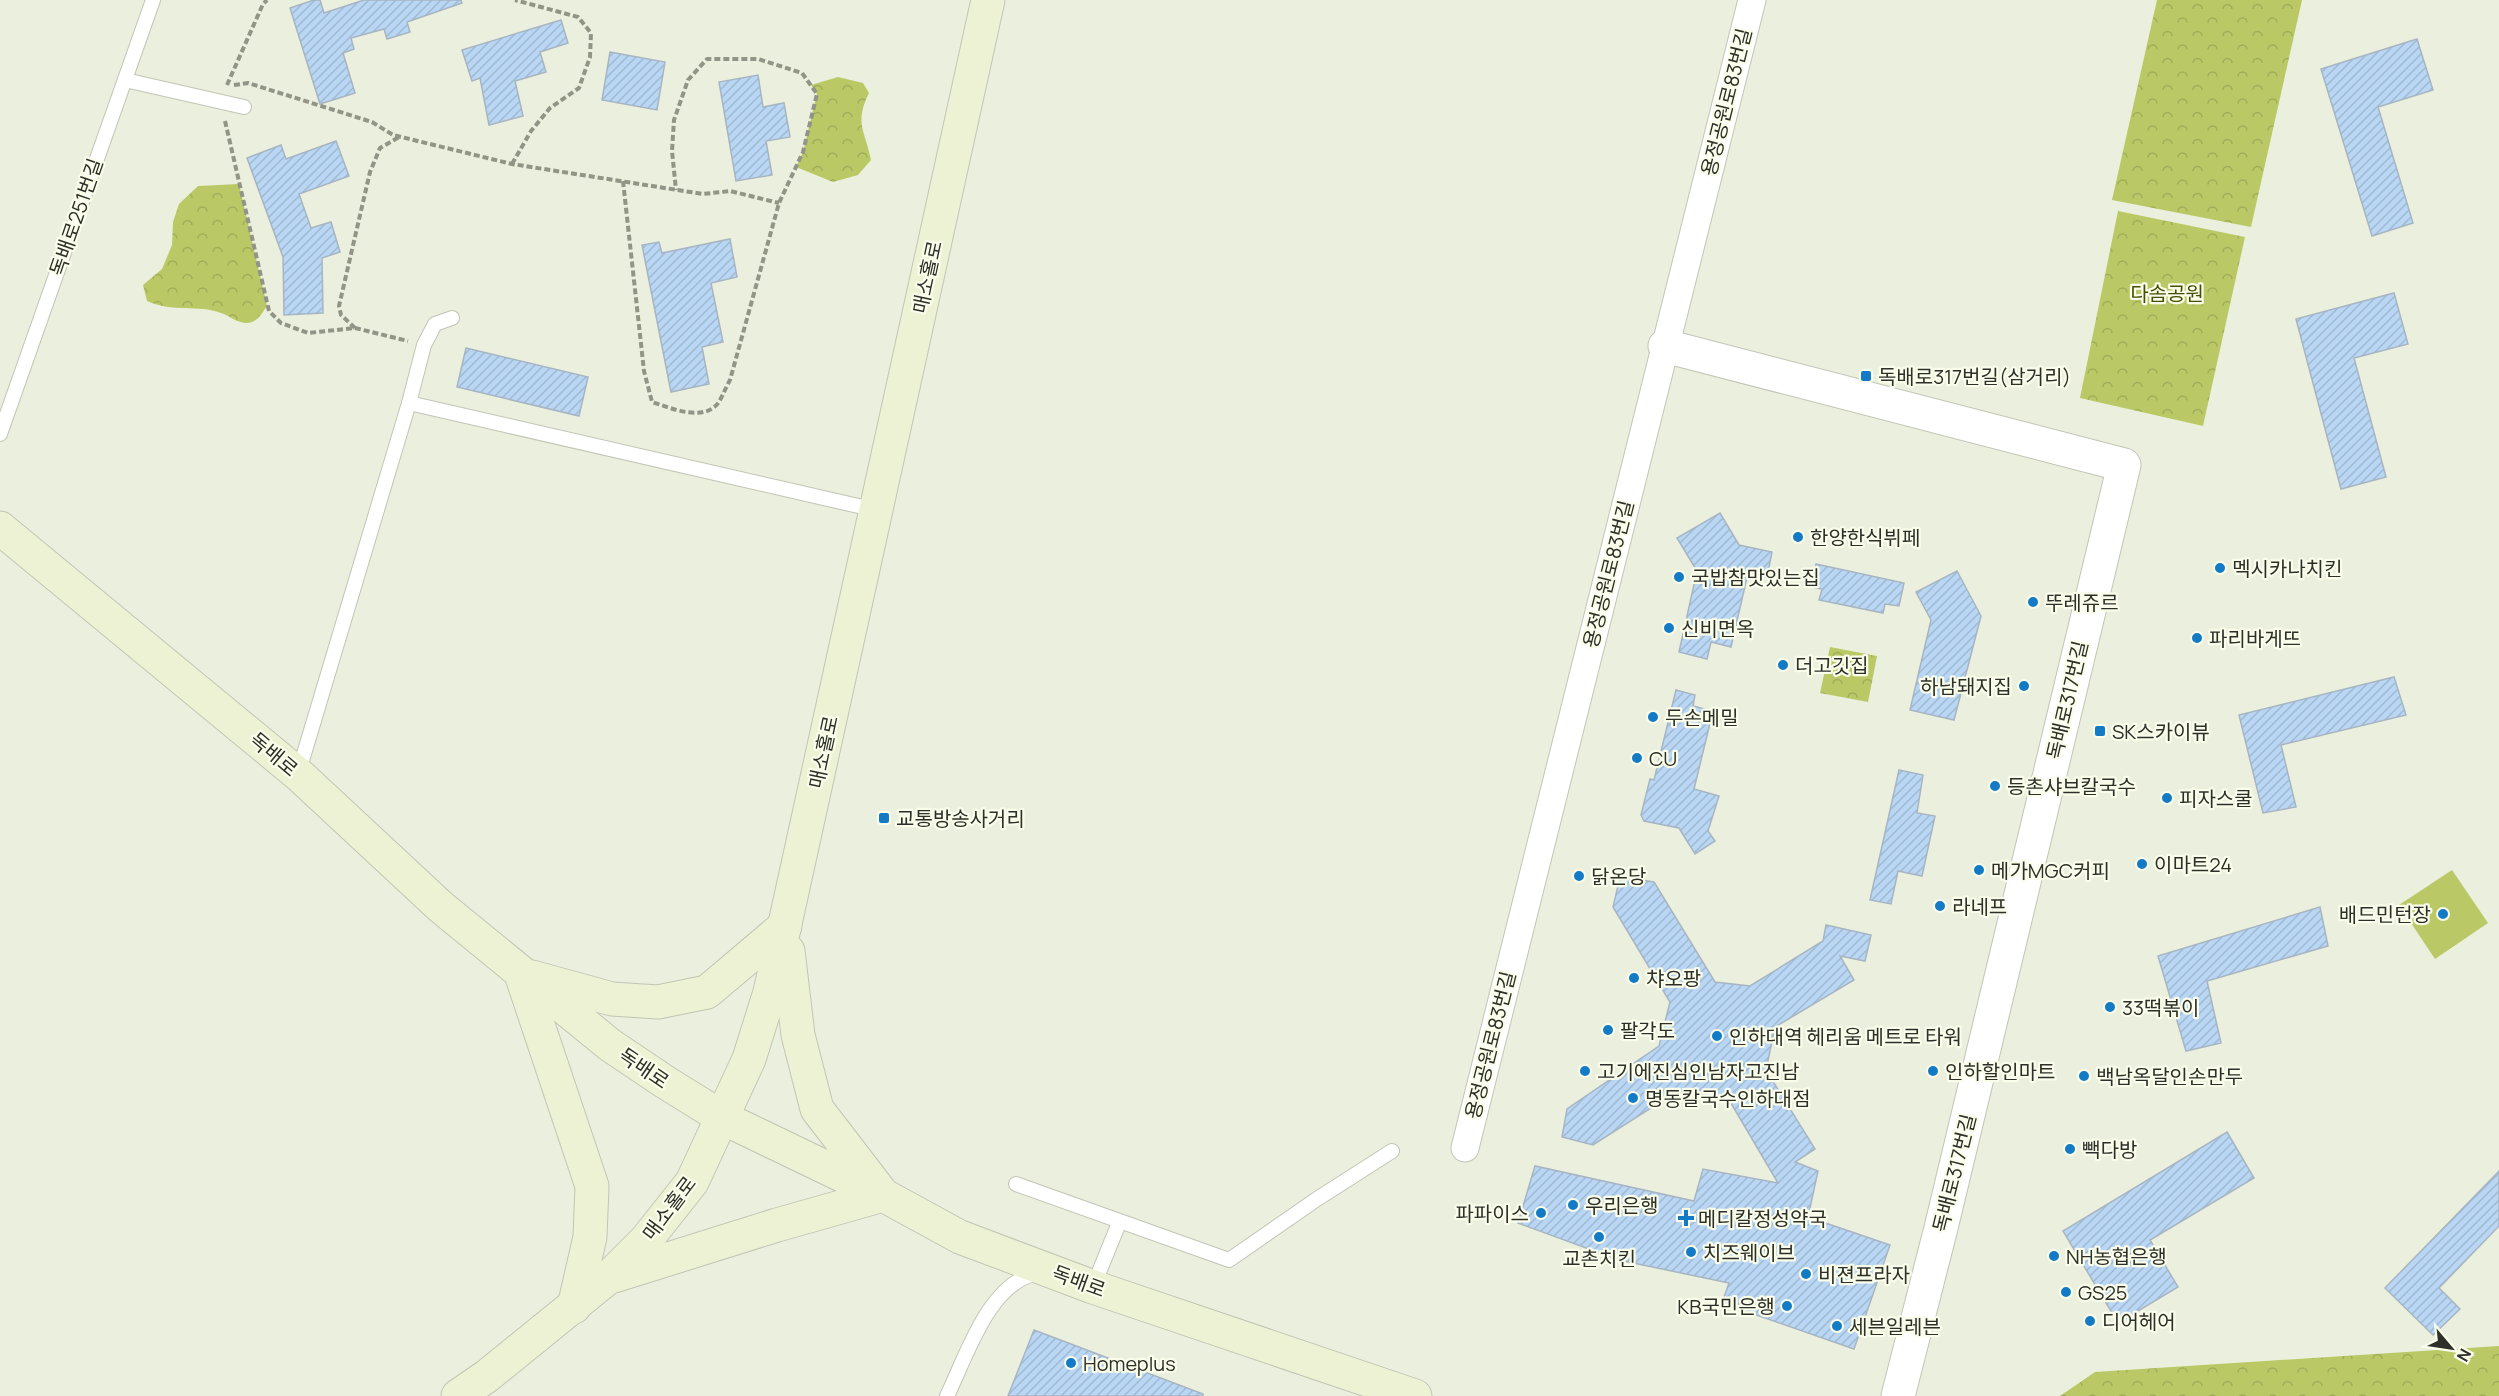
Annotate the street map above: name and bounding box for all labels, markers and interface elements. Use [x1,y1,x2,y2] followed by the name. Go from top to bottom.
[1695,25,1757,179] street label: 용정공원로83번길
[43,155,109,279] street label: 독배로251번길
[906,238,948,316] street label: 매소홀로
[2130,280,2204,307] park label: 다솜공원
[1878,363,2071,390] place label: 독배로317번길(삼거리)
[1859,369,1873,383] marker: 독배로317번길(삼거리)
[1577,497,1639,651] street label: 용정공원로83번길
[1810,524,1920,551] place label: 한양한식뷔페
[1791,530,1805,544] marker: 한양한식뷔페
[2232,555,2342,582] place label: 멕시카나치킨
[2213,561,2227,575] marker: 멕시카나치킨
[1691,564,1820,591] place label: 국밥참맛있는집
[1672,570,1686,584] marker: 국밥참맛있는집
[2045,589,2119,616] place label: 뚜레쥬르
[2026,595,2040,609] marker: 뚜레쥬르
[1681,615,1755,642] place label: 신비면옥
[1662,621,1676,635] marker: 신비면옥
[2209,625,2301,652] place label: 파리바게뜨
[2190,631,2204,645] marker: 파리바게뜨
[2040,638,2094,762] street label: 독배로317번길
[1795,652,1869,679] place label: 더고깃집
[1776,658,1790,672] marker: 더고깃집
[1920,673,2012,700] place label: 하남돼지집
[2017,679,2031,693] marker: 하남돼지집
[1665,704,1739,731] place label: 두손메밀
[1646,710,1660,724] marker: 두손메밀
[802,713,844,791] street label: 매소홀로
[2112,718,2210,745] place label: SK스카이뷰
[2093,724,2107,738] marker: SK스카이뷰
[244,726,304,782] street label: 독배로
[1649,745,1677,772] place label: CU
[1630,751,1644,765] marker: CU
[2007,773,2136,800] place label: 등촌샤브칼국수
[1988,779,2002,793] marker: 등촌샤브칼국수
[2179,785,2253,812] place label: 피자스쿨
[2160,791,2174,805] marker: 피자스쿨
[896,805,1025,832] place label: 교통방송사거리
[877,811,891,825] marker: 교통방송사거리
[2154,851,2232,878] place label: 이마트24
[1991,857,2110,884] place label: 메가MGC커피
[2135,857,2149,871] marker: 이마트24
[1591,863,1646,890] place label: 닭온당
[1972,863,1986,877] marker: 메가MGC커피
[1572,869,1586,883] marker: 닭온당
[1952,893,2007,920] place label: 라네프
[1933,899,1947,913] marker: 라네프
[2339,901,2431,928] place label: 배드민턴장
[2436,907,2450,921] marker: 배드민턴장
[1646,965,1701,992] place label: 챠오팡
[1459,968,1521,1122] street label: 용정공원로83번길
[1627,971,1641,985] marker: 챠오팡
[2122,994,2199,1021] place label: 33떡볶이
[2103,1000,2117,1014] marker: 33떡볶이
[1620,1017,1675,1044] place label: 팔각도
[1601,1023,1615,1037] marker: 팔각도
[1729,1023,1962,1050] place label: 인하대역 헤리움 메트로 타워
[1710,1029,1724,1043] marker: 인하대역 헤리움 메트로 타워
[614,1041,674,1095] street label: 독배로
[1597,1058,1799,1085] place label: 고기에진심인남자고진남
[1945,1058,2055,1085] place label: 인하할인마트
[2096,1063,2243,1090] place label: 백남옥달인손만두
[1578,1064,1592,1078] marker: 고기에진심인남자고진남
[1926,1064,1940,1078] marker: 인하할인마트
[2077,1069,2091,1083] marker: 백남옥달인손만두
[1645,1085,1811,1112] place label: 명동칼국수인하대점
[1626,1091,1640,1105] marker: 명동칼국수인하대점
[1926,1111,1982,1235] street label: 독배로317번길
[2082,1136,2137,1163] place label: 빽다방
[2063,1142,2077,1156] marker: 빽다방
[636,1170,702,1246] street label: 매소홀로
[1585,1192,1659,1219] place label: 우리은행
[1566,1198,1580,1212] marker: 우리은행
[1455,1200,1529,1227] place label: 파파이스
[1698,1205,1827,1232] place label: 메디칼정성약국
[1534,1206,1548,1220] marker: 파파이스
[1679,1211,1693,1225] marker: 메디칼정성약국
[1592,1230,1606,1244] marker: 교촌치킨
[1703,1239,1795,1266] place label: 치즈웨이브
[2066,1243,2167,1270] place label: NH농협은행
[1562,1245,1636,1272] place label: 교촌치킨
[1684,1245,1698,1259] marker: 치즈웨이브
[2047,1249,2061,1263] marker: NH농협은행
[1048,1259,1110,1303] street label: 독배로
[1818,1261,1910,1288] place label: 비젼프라자
[1799,1267,1813,1281] marker: 비젼프라자
[2078,1279,2127,1306] place label: GS25
[2059,1285,2073,1299] marker: GS25
[1677,1293,1775,1320] place label: KB국민은행
[1780,1299,1794,1313] marker: KB국민은행
[2102,1308,2176,1335] place label: 디어헤어
[1849,1313,1941,1340] place label: 세븐일레븐
[2083,1314,2097,1328] marker: 디어헤어
[2421,1318,2481,1378] north arrow
[1830,1319,1844,1333] marker: 세븐일레븐
[2452,1345,2477,1366] text: N
[1083,1350,1176,1377] place label: Homeplus
[1064,1356,1078,1370] marker: Homeplus

